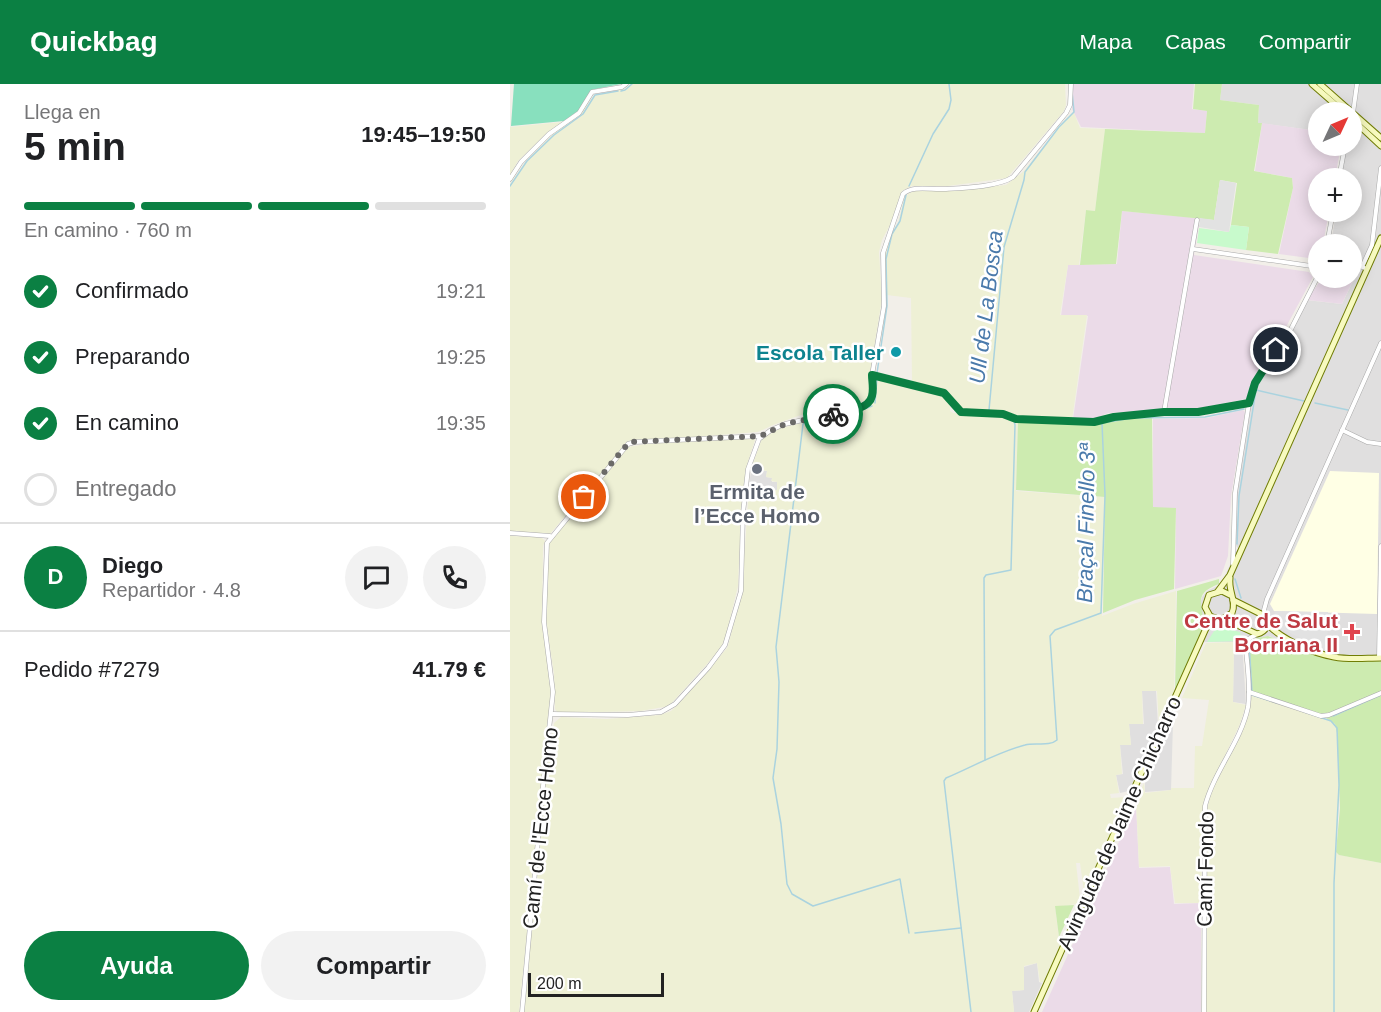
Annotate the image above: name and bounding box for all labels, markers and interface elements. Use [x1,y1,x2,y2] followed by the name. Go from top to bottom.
[30,26,158,57] text: Quickbag
[1080,30,1132,53] text: Mapa
[1165,30,1226,53] text: Capas
[1259,30,1351,53] text: Compartir
[24,101,101,123] text: Llega en
[1308,102,1362,156] north arrow
[1308,102,1362,288] map controls
[361,122,486,147] text: 19:45–19:50
[24,125,126,168] text: 5 min
[1308,168,1362,222] button: +
[24,219,192,241] text: En camino · 760 m
[964,229,1008,385] water label: Ull de La Bosca
[1308,234,1362,288] button: −
[24,275,57,308] icon: check
[75,278,189,303] text: Confirmado
[436,280,486,302] text: 19:21
[1250,324,1301,375] pin
[1259,333,1292,366] icon: home
[24,341,57,374] icon: check
[756,341,884,364] place label: Escola Taller
[75,344,190,369] text: Preparando
[889,345,903,359] marker: Escola Taller
[436,346,486,368] text: 19:25
[803,384,863,444] courier
[817,398,850,431] icon: bike
[24,407,57,440] icon: check
[75,410,179,435] text: En camino
[436,412,486,434] text: 19:35
[1072,442,1100,603] water label: Braçal Finello 3ª
[750,462,764,476] marker: Ermita de l’Ecce Homo
[558,471,609,522] pin
[75,476,177,501] text: Entregado
[567,480,600,513] icon: bag
[694,480,820,527] place label: Ermita de l’Ecce Homo
[345,546,408,609] button: chat
[423,546,486,609] button: phone
[102,553,163,578] text: Diego
[48,564,63,589] text: D
[102,579,241,601] text: Repartidor · 4.8
[1184,609,1338,656] place label: Centre de Salut Borriana II
[1343,623,1361,641] marker: Centre de Salut Borriana II
[24,657,160,682] text: Pedido #7279
[413,657,486,682] text: 41.79 €
[1053,693,1185,953] street label: Avinguda de Jaime Chicharro
[518,726,562,930] street label: Camí de l'Ecce Homo
[1192,811,1218,927] street label: Camí Fondo
[24,931,249,1000] button: Ayuda
[261,931,486,1000] button: Compartir
[528,970,664,998] scale bar
[537,975,581,992] text: 200 m

